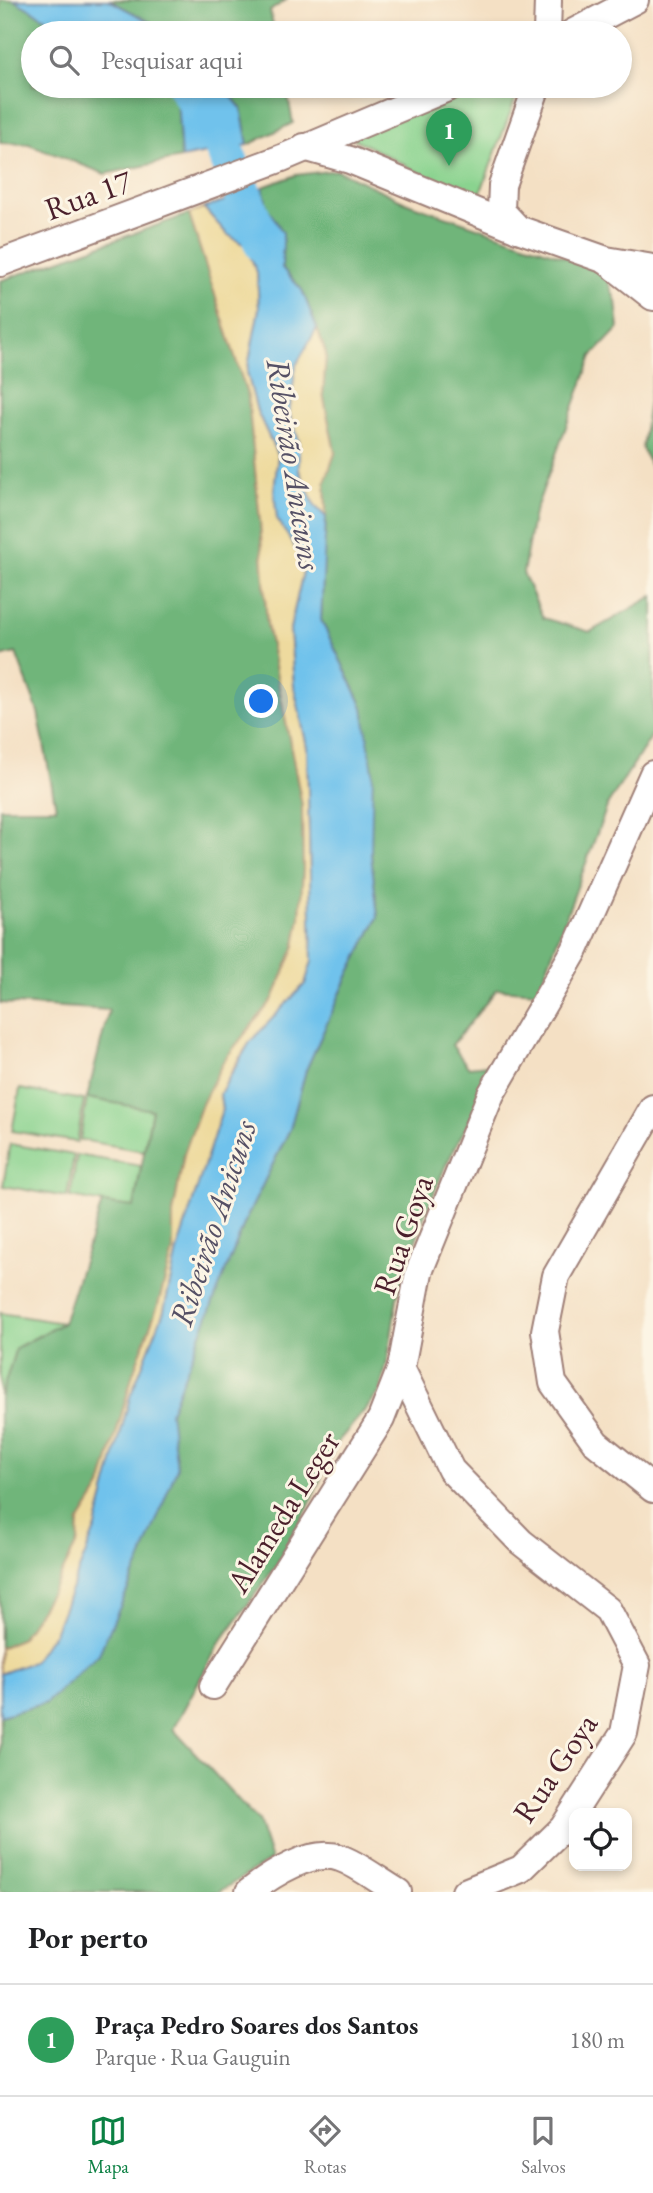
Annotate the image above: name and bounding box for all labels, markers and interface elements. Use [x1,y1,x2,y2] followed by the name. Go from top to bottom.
[21,21,632,98] search box
[45,41,83,79] icon: search
[101,43,243,77] text: Pesquisar aqui
[426,108,472,166] pin: 1
[39,160,138,230] street label: Rua 17
[257,355,333,574] water label: Ribeirão Anicuns
[244,684,278,718] your location
[159,1114,266,1332] water label: Ribeirão Anicuns
[363,1170,443,1300] street label: Rua Goya
[216,1423,350,1602] street label: Alameda Leger
[503,1705,607,1831] street label: Rua Goya
[569,1808,632,1871] map controls
[569,1808,632,1871] button: locate
[28,1918,148,1957] text: Por perto
[95,2008,418,2042] text: Praça Pedro Soares dos Santos
[45,2025,57,2055] text: 1
[569,2025,625,2055] text: 180 m
[95,2042,291,2072] text: Parque · Rua Gauguin
[87,2112,129,2179] tab: Mapa
[304,2112,346,2179] tab: Rotas
[521,2112,566,2179] tab: Salvos

